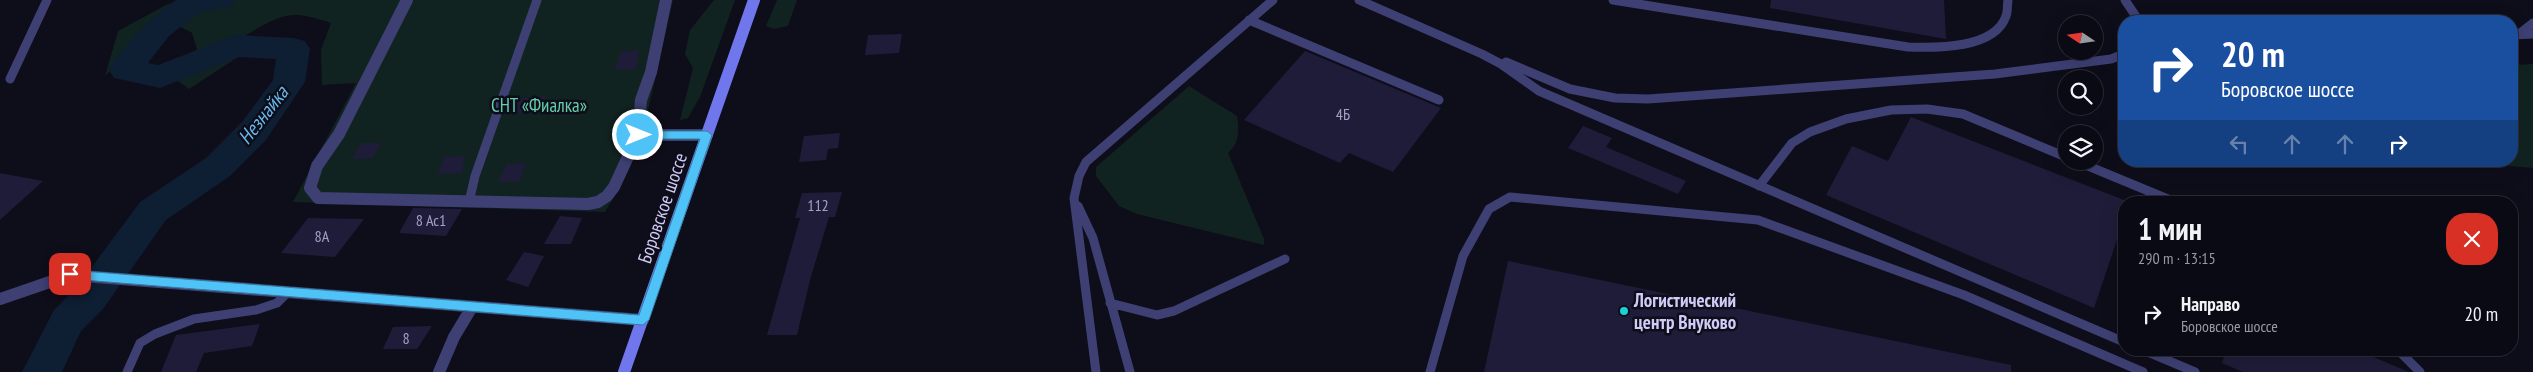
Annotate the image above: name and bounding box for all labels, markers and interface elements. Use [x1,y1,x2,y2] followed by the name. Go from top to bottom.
[2058,15,2102,60] north arrow
[2058,15,2103,170] map controls
[2221,31,2285,77] text: 20 m
[2138,35,2203,100] icon: right
[2058,70,2103,115] button: search
[2221,75,2354,103] text: Боровское шоссе
[232,80,295,149] water label: Незнайка
[491,93,587,117] park label: СНТ «Фиалка»
[1336,104,1350,124] house number: 4Б
[611,108,663,160] position arrow
[2058,125,2103,170] button: layers
[2225,130,2253,158] icon: left
[2278,130,2306,158] icon: ahead
[2331,130,2359,158] icon: ahead
[2384,130,2412,158] icon: right
[632,150,692,266] street label: Боровское шоссе
[807,195,829,215] house number: 112
[2138,209,2202,248] text: 1 мин
[416,210,446,230] house number: 8 Ас1
[2446,213,2498,265] button: close
[315,226,330,246] house number: 8А
[2138,248,2216,268] text: 290 m · 13:15
[49,253,91,295] pin
[56,260,84,288] icon: arrive
[1633,288,1736,334] place label: Логистический центр Внуково
[2181,292,2240,316] text: Направо
[2138,300,2166,328] icon: right
[2465,302,2498,326] text: 20 m
[1618,305,1630,317] marker: Логистический центр Внуково
[2181,316,2278,336] text: Боровское шоссе
[402,328,410,348] house number: 8

